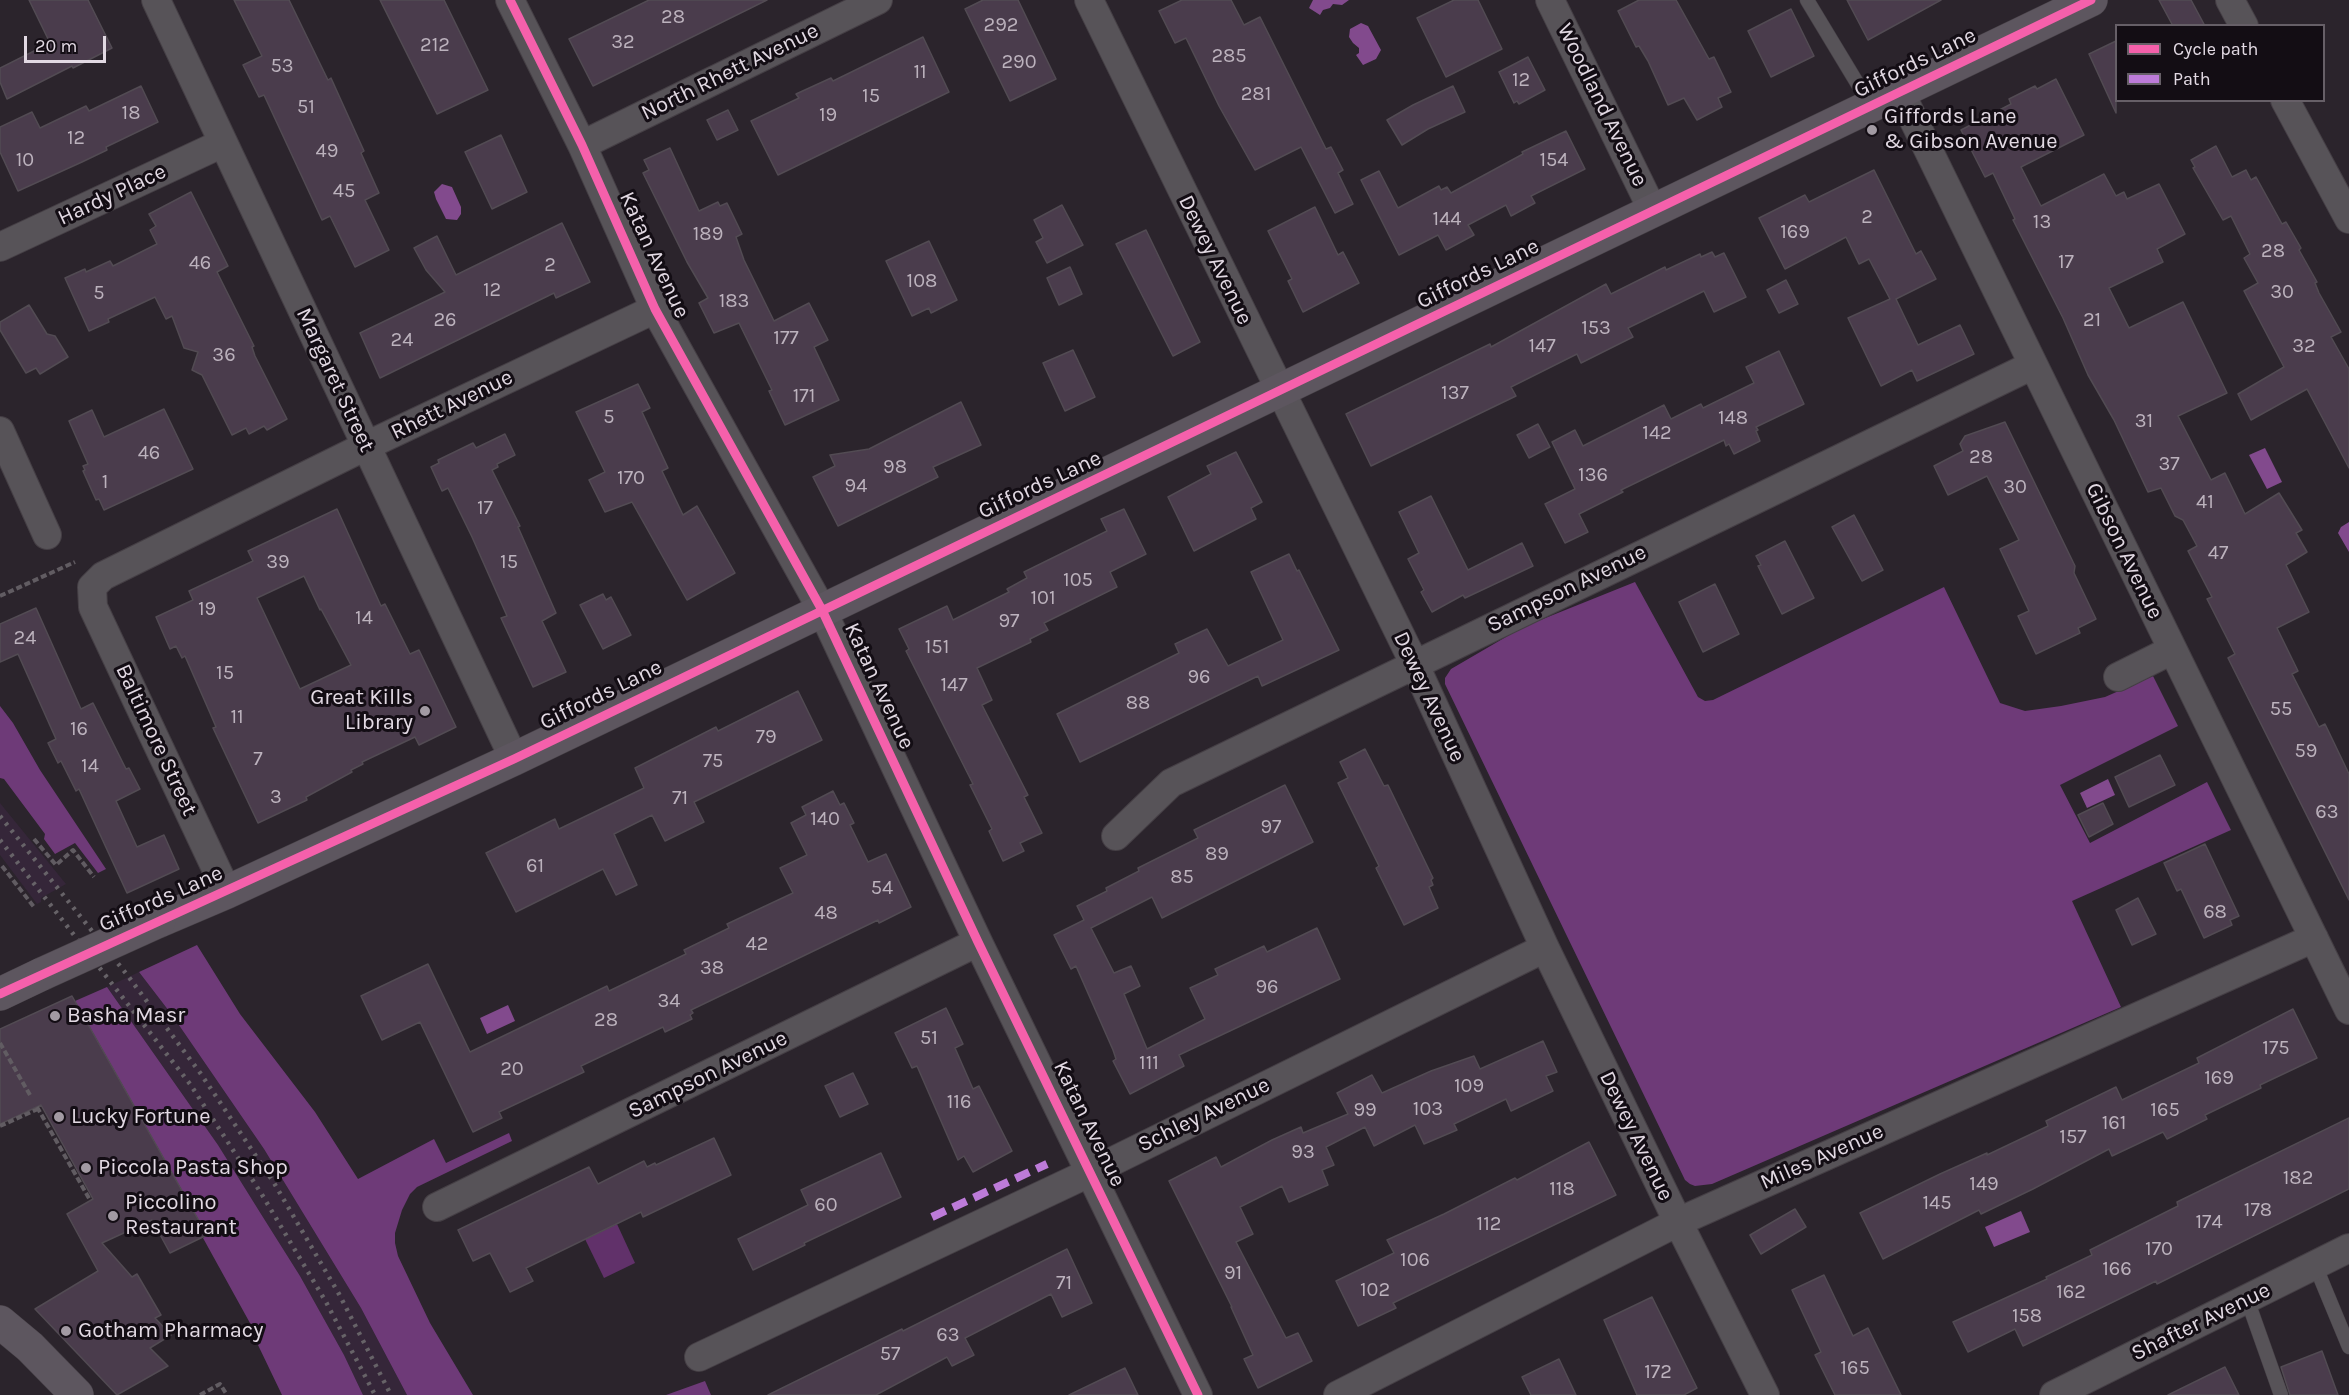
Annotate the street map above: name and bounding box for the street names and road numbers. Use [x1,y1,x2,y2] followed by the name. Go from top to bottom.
[637,18,823,126] street label: North Rhett Avenue
[1551,19,1653,191] street label: Woodland Avenue
[1850,22,1980,104] street label: Giffords Lane
[54,158,170,232] street label: Hardy Place
[613,187,695,323] street label: Katan Avenue
[1172,191,1258,329] street label: Dewey Avenue
[1413,233,1543,315] street label: Giffords Lane
[290,304,380,456] street label: Margaret Street
[387,364,517,446] street label: Rhett Avenue
[974,445,1106,525] street label: Giffords Lane
[2080,479,2168,623] street label: Gibson Avenue
[1483,539,1651,639] street label: Sampson Avenue
[838,618,920,754] street label: Katan Avenue
[1387,628,1471,766] street label: Dewey Avenue
[536,654,666,736] street label: Giffords Lane
[109,660,203,820] street label: Baltimore Street
[95,860,227,938] street label: Giffords Lane
[624,1025,792,1125] street label: Sampson Avenue
[1047,1057,1131,1191] street label: Katan Avenue
[1593,1067,1679,1205] street label: Dewey Avenue
[1134,1072,1274,1158] street label: Schley Avenue
[1756,1118,1888,1196] street label: Miles Avenue
[2127,1277,2275,1367] street label: Shafter Avenue

